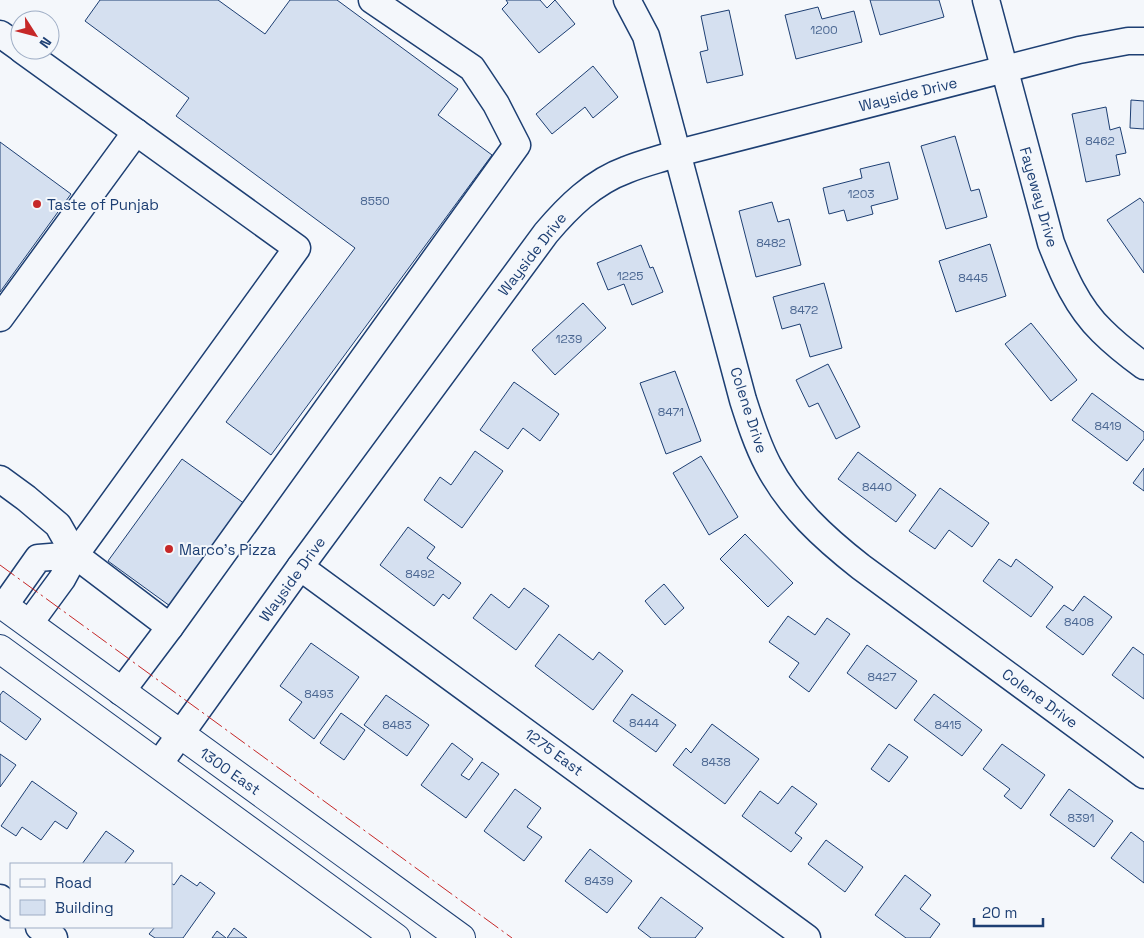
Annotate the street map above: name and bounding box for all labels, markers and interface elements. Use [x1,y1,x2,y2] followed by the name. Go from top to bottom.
[10,10,60,60] north arrow
[810,22,838,38] house number: 1200
[35,34,56,52] text: N
[857,73,959,115] street label: Wayside Drive
[1085,133,1115,149] house number: 8462
[1016,145,1062,250] street label: Fayeway Drive
[847,186,875,202] house number: 1203
[360,193,390,209] house number: 8550
[47,195,159,214] place label: Taste of Punjab
[31,198,43,210] marker: Taste of Punjab
[494,208,570,299] street label: Wayside Drive
[756,235,786,251] house number: 8482
[617,268,643,284] house number: 1225
[958,270,988,286] house number: 8445
[790,302,818,318] house number: 8472
[556,331,582,347] house number: 1239
[726,365,772,456] street label: Colene Drive
[658,404,684,420] house number: 8471
[1094,418,1122,434] house number: 8419
[862,479,892,495] house number: 8440
[255,533,329,625] street label: Wayside Drive
[179,540,276,559] place label: Marco's Pizza
[163,543,175,555] marker: Marco's Pizza
[405,566,435,582] house number: 8492
[1064,614,1094,630] house number: 8408
[998,664,1082,732] street label: Colene Drive
[868,669,897,685] house number: 8427
[304,686,334,702] house number: 8493
[629,715,659,731] house number: 8444
[382,717,412,733] house number: 8483
[935,717,961,733] house number: 8415
[521,724,587,780] street label: 1275 East
[196,743,264,799] street label: 1300 East
[701,754,731,770] house number: 8438
[1067,810,1095,826] house number: 8391
[10,863,172,928] legend
[55,873,92,892] text: Road
[584,873,614,889] house number: 8439
[974,896,1043,928] scale bar
[55,898,114,917] text: Building
[982,903,1017,922] text: 20 m

